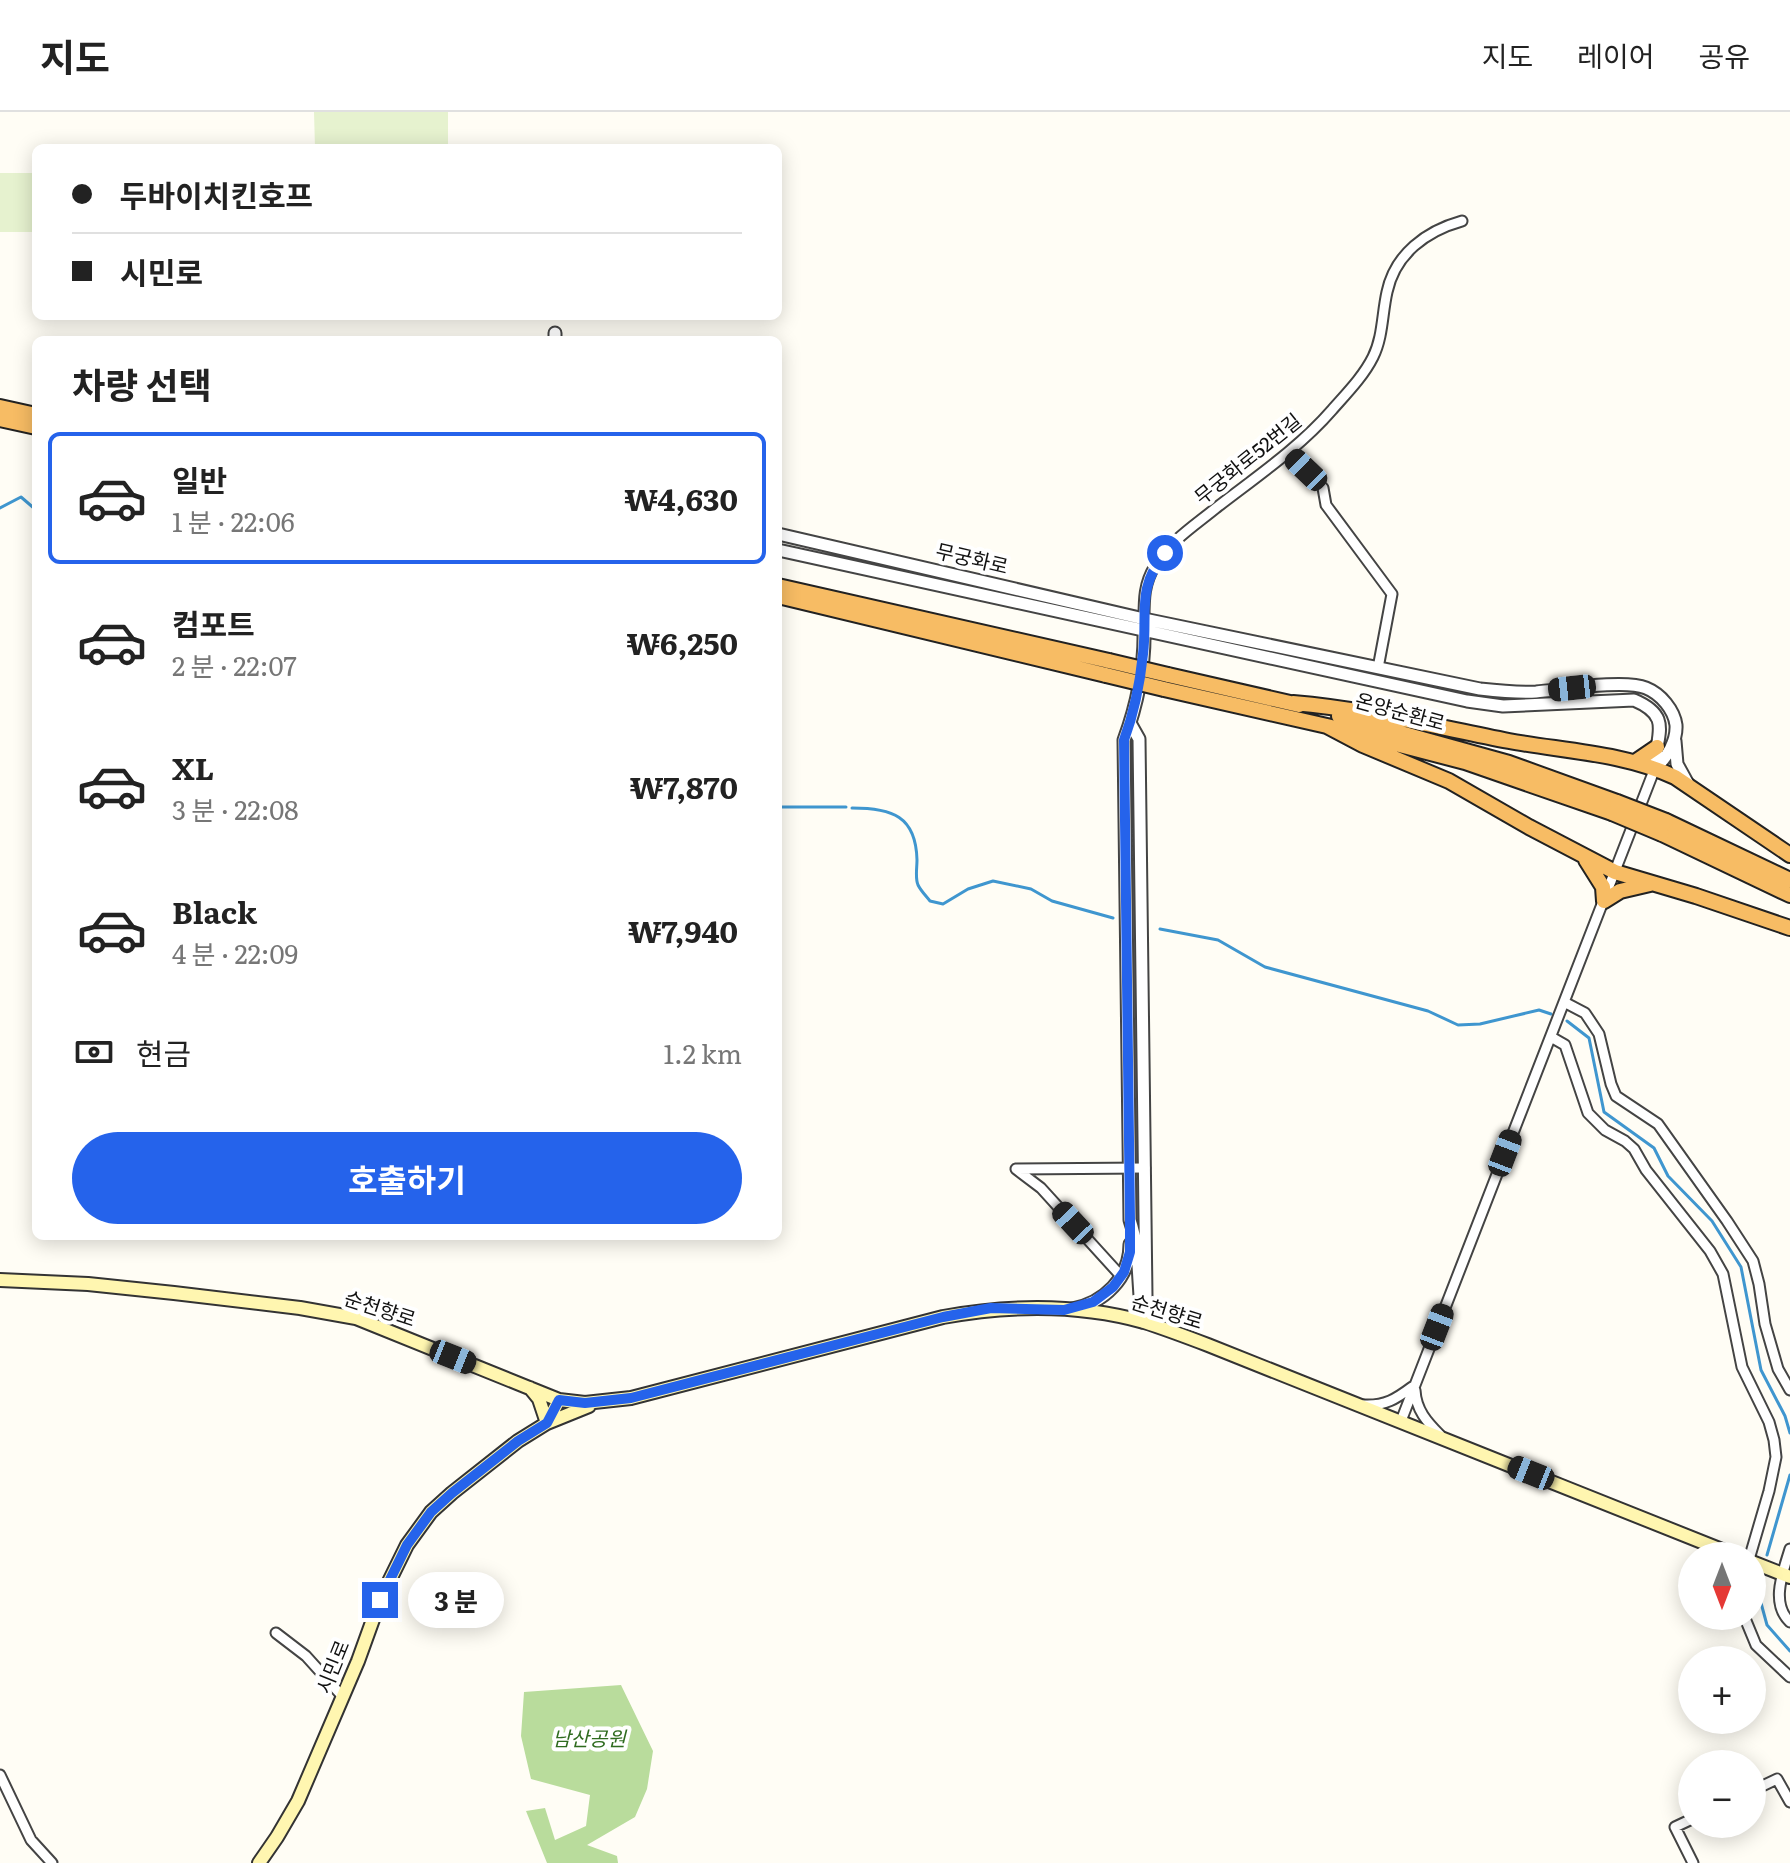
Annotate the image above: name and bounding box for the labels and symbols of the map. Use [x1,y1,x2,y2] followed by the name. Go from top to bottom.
[1187,405,1307,510] street label: 무궁화로52번길
[1280,445,1332,495] car
[933,534,1012,580] street label: 무궁화로
[1147,535,1183,571] route start
[1547,674,1597,702] car
[1352,684,1449,736] street label: 온양순환로
[1485,1126,1525,1180] car
[1048,1197,1098,1249] car
[341,1281,420,1333] street label: 순천향로
[1128,1285,1207,1335] street label: 순천향로
[1417,1300,1457,1354] car
[426,1337,480,1377] car
[1504,1453,1558,1493] car
[1678,1542,1766,1630] north arrow
[408,1572,504,1628] callout: 3 분
[362,1582,398,1618] route end
[307,1635,355,1697] street label: 시민로
[552,1722,627,1752] park label: 남산공원

